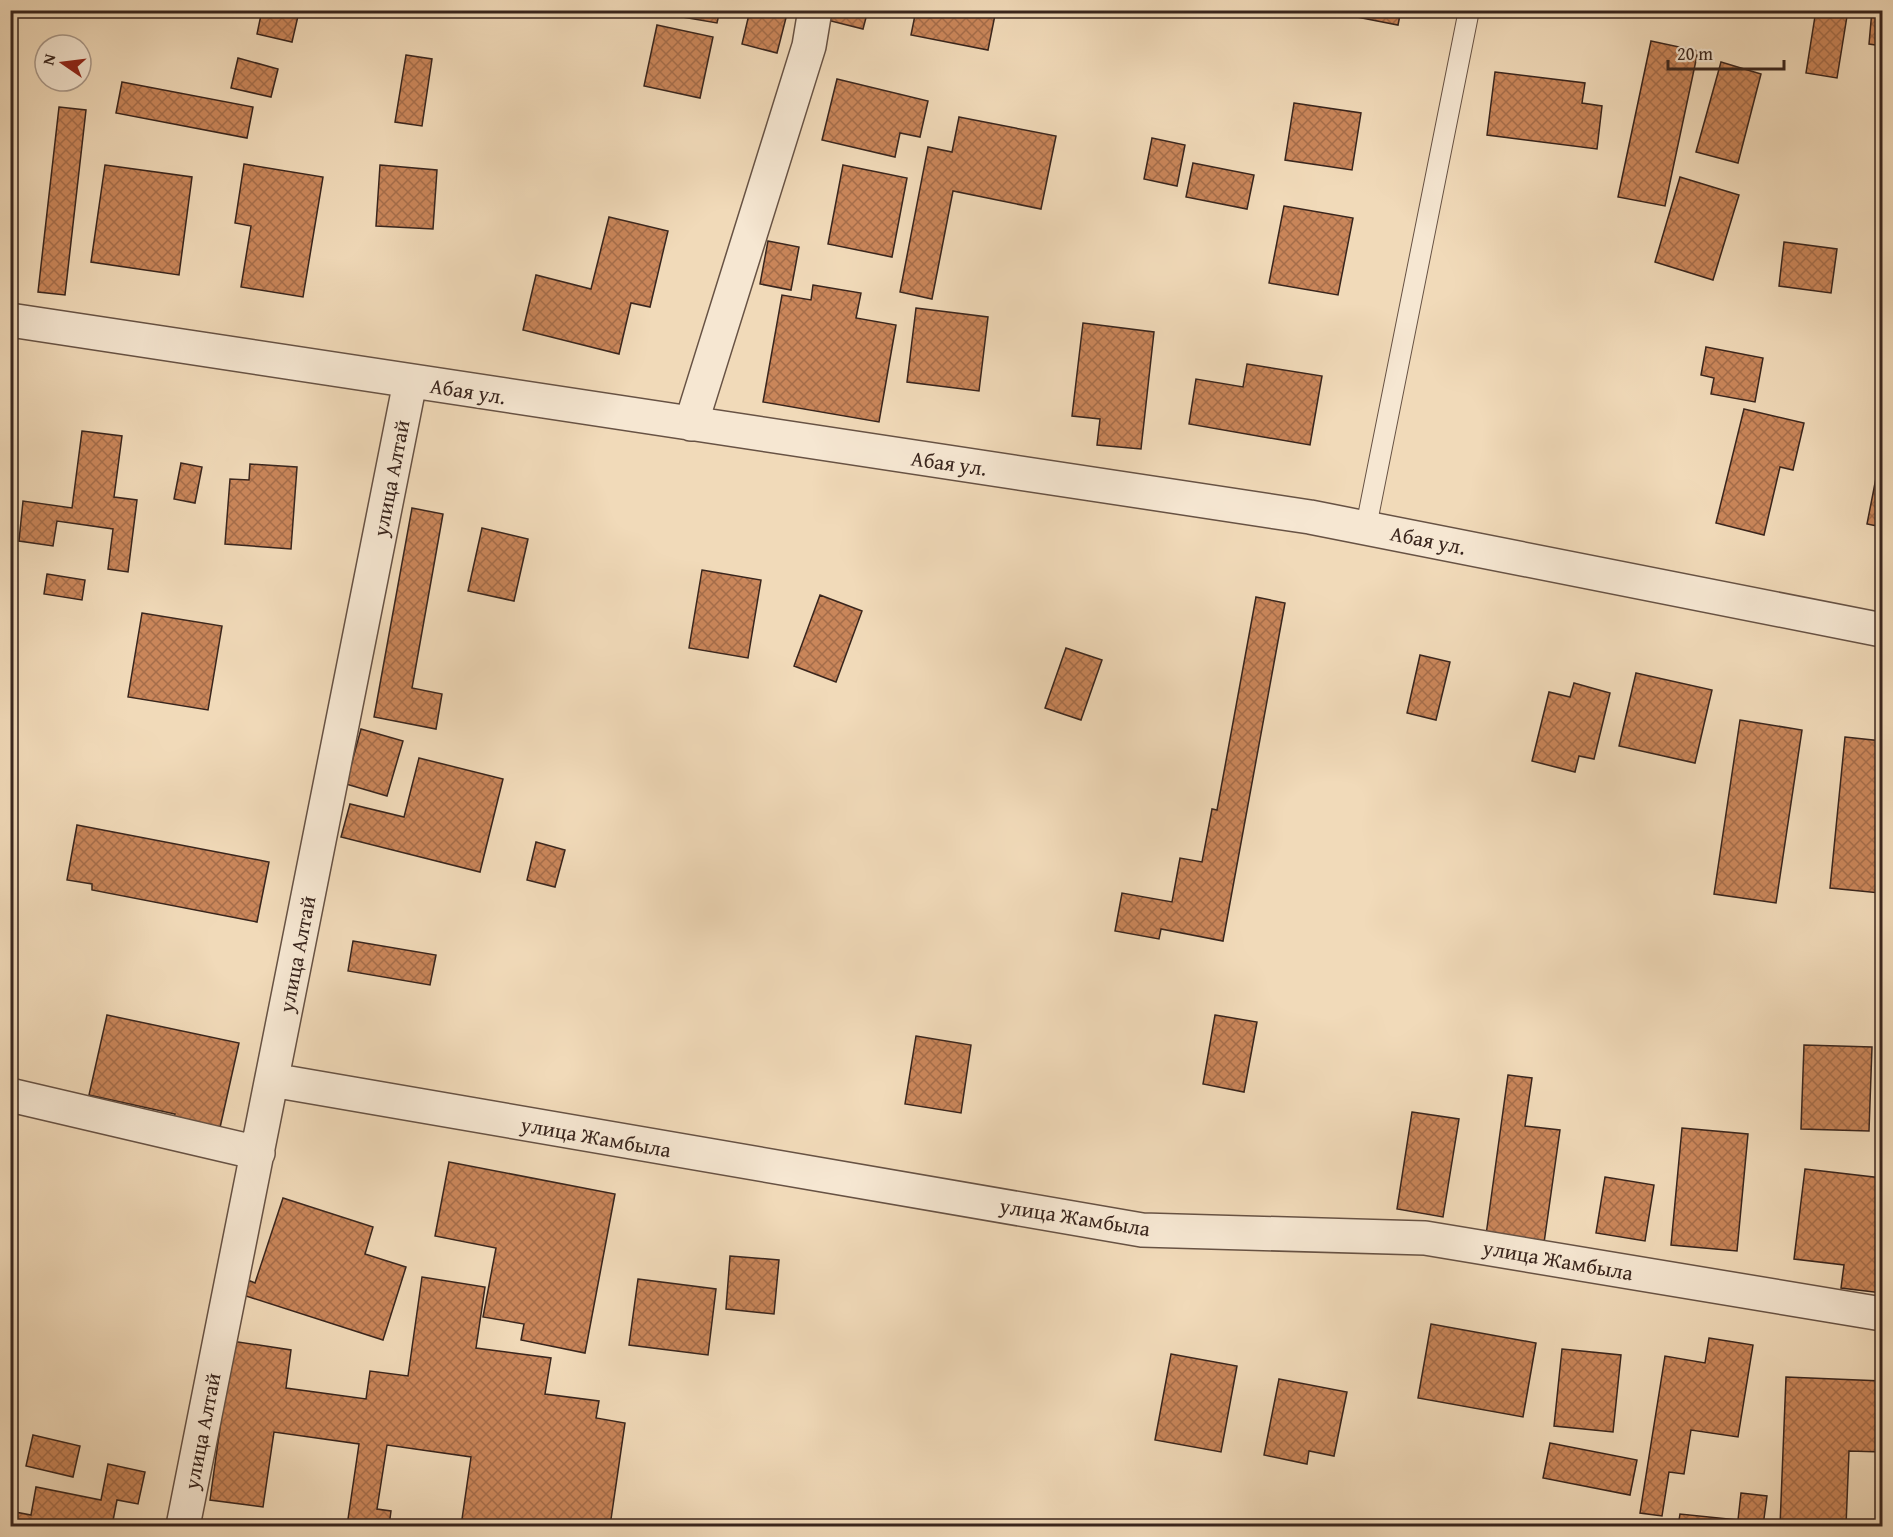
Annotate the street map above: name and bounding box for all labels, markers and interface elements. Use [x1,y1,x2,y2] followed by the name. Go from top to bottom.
[33,33,93,93] north arrow
[1668,33,1784,71] scale bar
[1677,40,1713,67] text: 20 m
[36,51,61,67] text: N
[428,370,508,412] street label: Абая ул.
[364,417,417,540] street label: улица Алтай
[909,442,989,484] street label: Абая ул.
[1388,518,1468,562] street label: Абая ул.
[270,893,323,1016] street label: улица Алтай
[517,1108,674,1165] street label: улица Жамбыла
[997,1190,1152,1244] street label: улица Жамбыла
[1479,1231,1636,1288] street label: улица Жамбыла
[175,1370,228,1493] street label: улица Алтай

